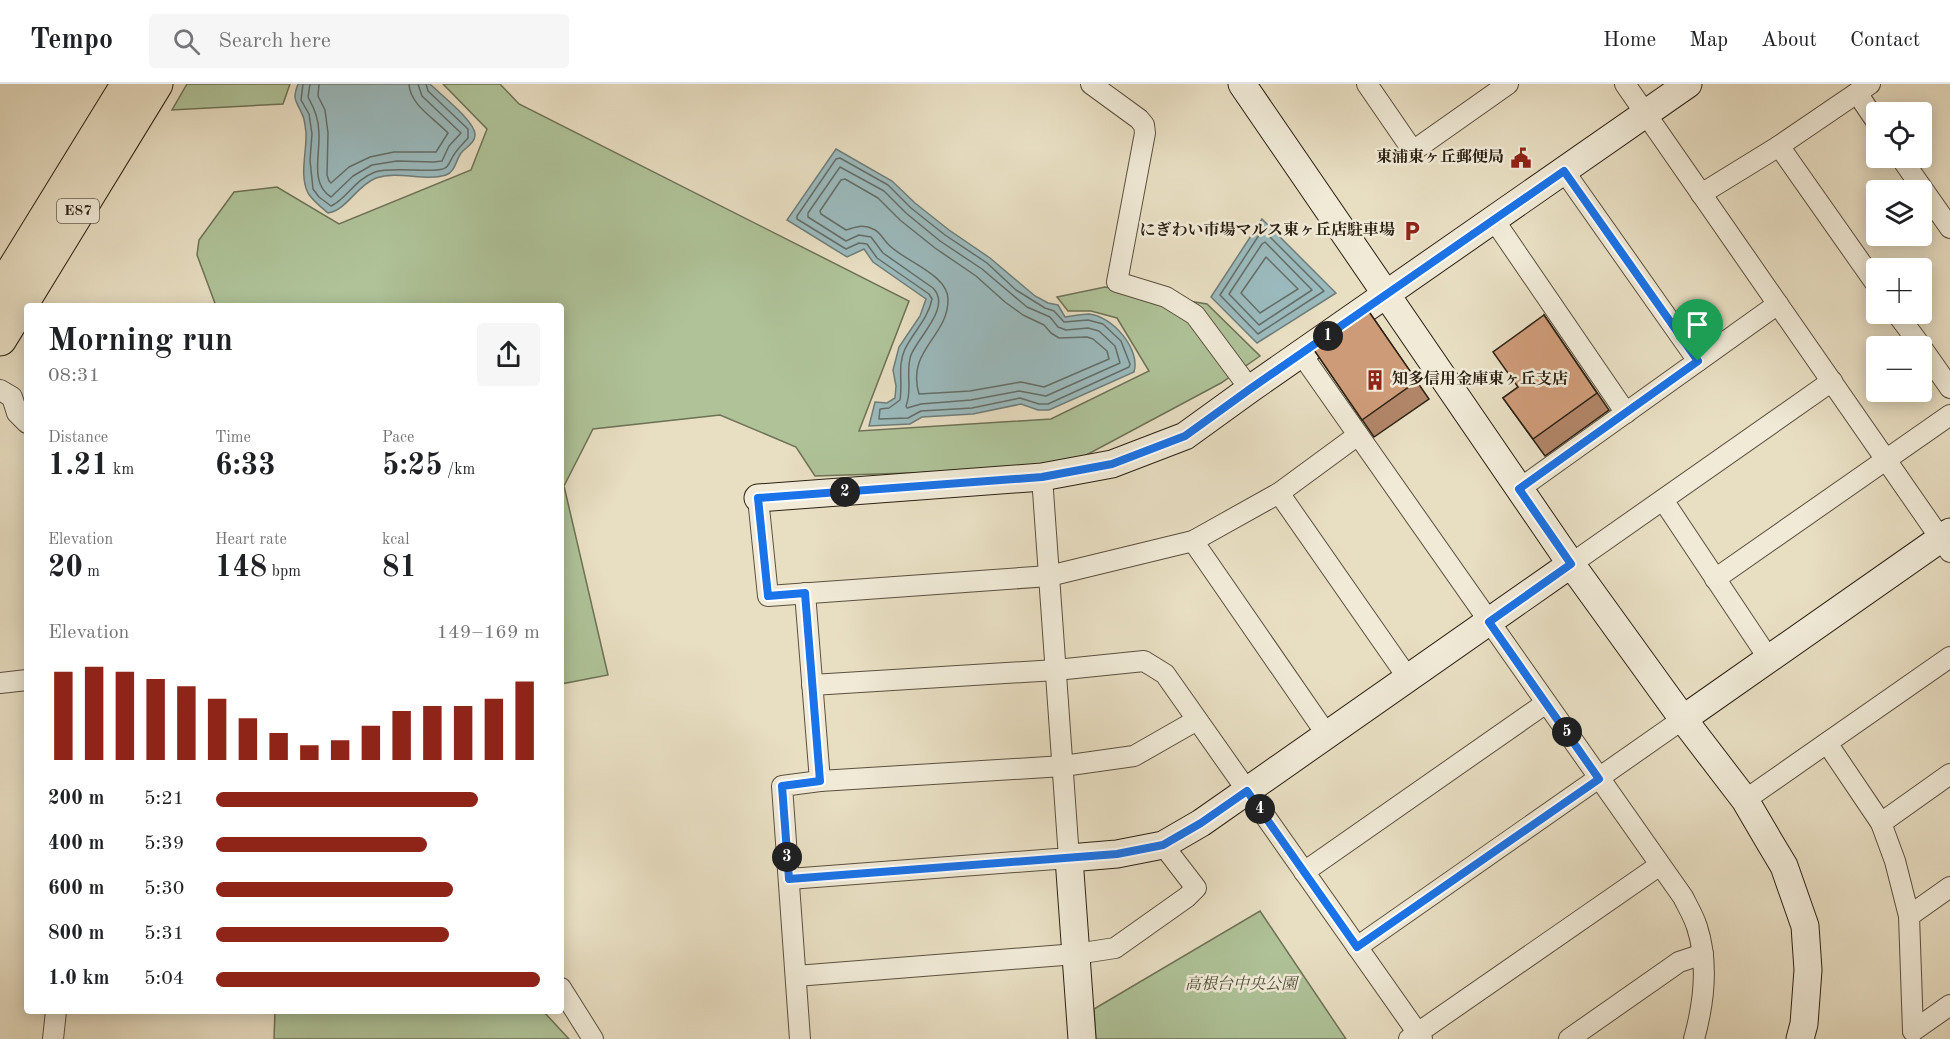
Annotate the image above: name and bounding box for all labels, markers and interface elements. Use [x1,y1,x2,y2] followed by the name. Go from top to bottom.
[149,14,569,68] search box
[170,25,203,58] icon: search
[30,27,113,55] text: Tempo
[218,30,331,52] text: Search here
[1603,30,1656,51] text: Home
[1689,30,1728,51] text: Map
[1761,30,1817,51] text: About
[1850,30,1920,51] text: Contact
[1866,102,1932,402] map controls
[1866,102,1932,168] button: locate
[1509,146,1533,170] public building icon: 東浦東ヶ丘郵便局
[1376,148,1504,166] place label: 東浦東ヶ丘郵便局
[1866,180,1932,246] button: layers
[57,199,99,223] road number: E87
[1400,219,1424,243] parking icon: にぎわい市場マルス東ヶ丘店駐車場
[1139,221,1395,239] place label: にぎわい市場マルス東ヶ丘店駐車場
[1866,258,1932,324] button: +
[1672,299,1723,361] pin
[1681,308,1714,341] icon: arrive
[1313,321,1343,351] pin: 1
[477,323,540,386] button: share
[48,325,233,358] text: Morning run
[1323,328,1333,344] text: 1
[1866,336,1932,402] button: −
[48,366,100,386] text: 08:31
[1363,368,1387,392] building icon: 知多信用金庫東ヶ丘支店
[1392,370,1568,388] place label: 知多信用金庫東ヶ丘支店
[48,430,108,446] text: Distance
[215,430,251,446] text: Time
[382,430,414,446] text: Pace
[48,451,109,481] text: 1.21
[215,451,276,481] text: 6:33
[382,451,443,481] text: 5:25
[109,462,134,478] text: km
[443,462,475,478] text: /km
[830,477,860,507] pin: 2
[840,484,850,500] text: 2
[48,532,113,548] text: Elevation
[215,532,287,548] text: Heart rate
[382,532,410,548] text: kcal
[48,553,83,583] text: 20
[215,553,267,583] text: 148
[382,553,417,583] text: 81
[83,564,100,580] text: m
[267,564,301,580] text: bpm
[48,623,129,643] text: Elevation
[437,623,540,643] text: 149–169 m
[1552,717,1582,747] pin: 5
[1562,724,1572,740] text: 5
[48,789,104,809] text: 200 m
[144,789,184,809] text: 5:21
[1245,794,1275,824] pin: 4
[1255,801,1265,817] text: 4
[48,834,104,854] text: 400 m
[144,834,184,854] text: 5:39
[772,842,802,872] pin: 3
[782,849,792,865] text: 3
[48,879,104,899] text: 600 m
[144,879,184,899] text: 5:30
[48,924,104,944] text: 800 m
[144,924,184,944] text: 5:31
[48,969,110,989] text: 1.0 km
[144,969,184,989] text: 5:04
[1185,975,1300,993] park label: 高根台中央公園

